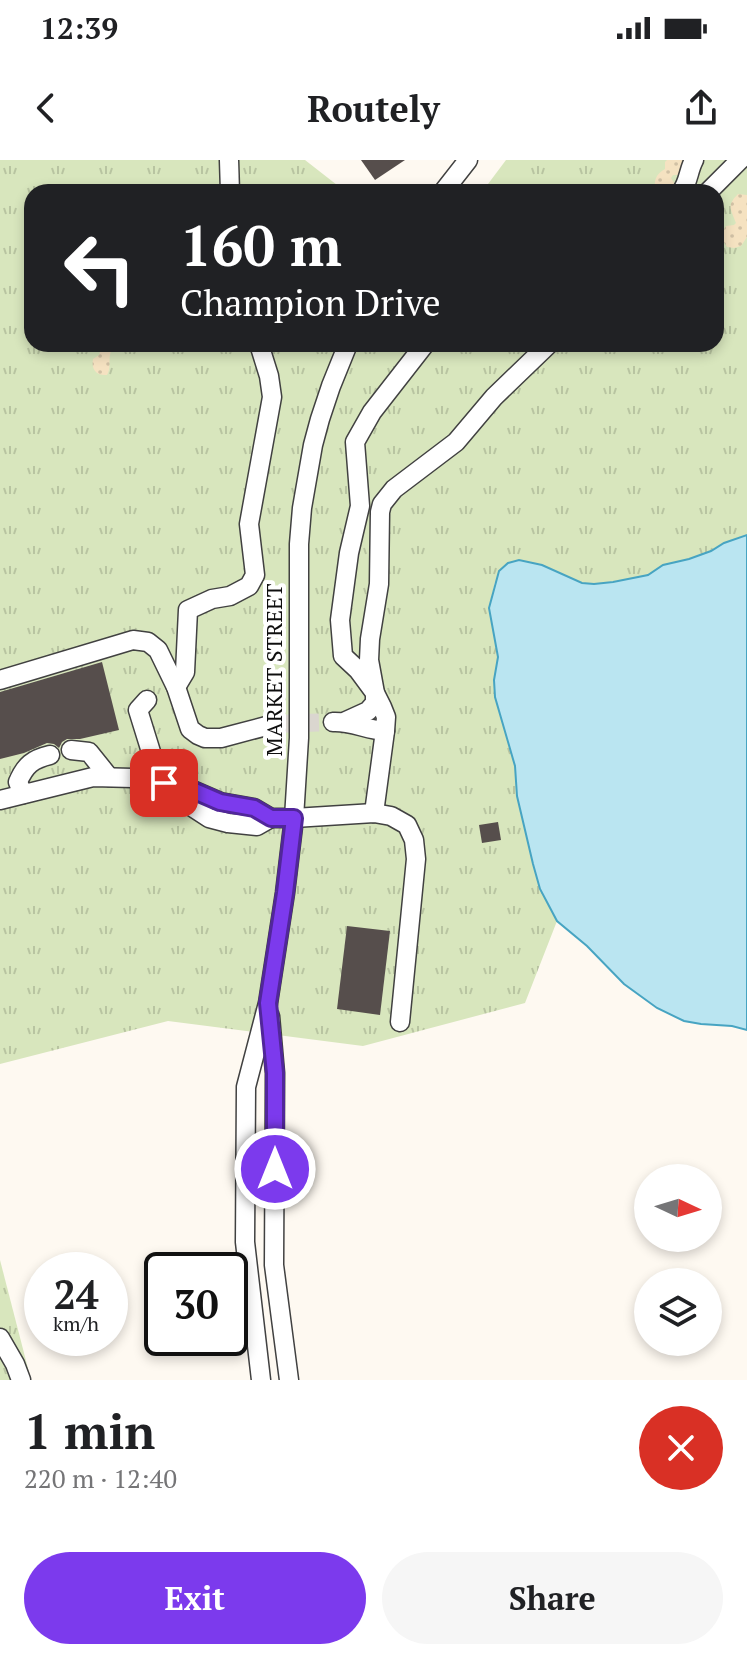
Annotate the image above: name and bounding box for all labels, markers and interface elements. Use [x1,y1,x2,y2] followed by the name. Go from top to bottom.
[40,8,118,48] text: 12:39
[307,85,440,132] text: Routely
[24,86,68,130] icon: back
[679,86,723,130] icon: share
[180,208,342,282] text: 160 m
[48,216,152,320] icon: left
[180,279,441,326] text: Champion Drive
[259,583,288,756] street label: MARKET STREET
[130,749,198,817] pin
[142,761,186,805] icon: arrive
[233,1127,317,1211] position arrow
[634,1164,722,1252] north arrow
[634,1164,722,1356] map controls
[144,1252,248,1356] speed limit sign: 30
[53,1267,99,1320] text: 24
[634,1268,722,1356] button: layers
[53,1310,99,1337] text: km/h
[24,1399,155,1463] text: 1 min
[639,1406,723,1490] button: close
[24,1461,177,1495] text: 220 m · 12:40
[24,1552,366,1644] button: Exit
[382,1552,723,1644] button: Share

